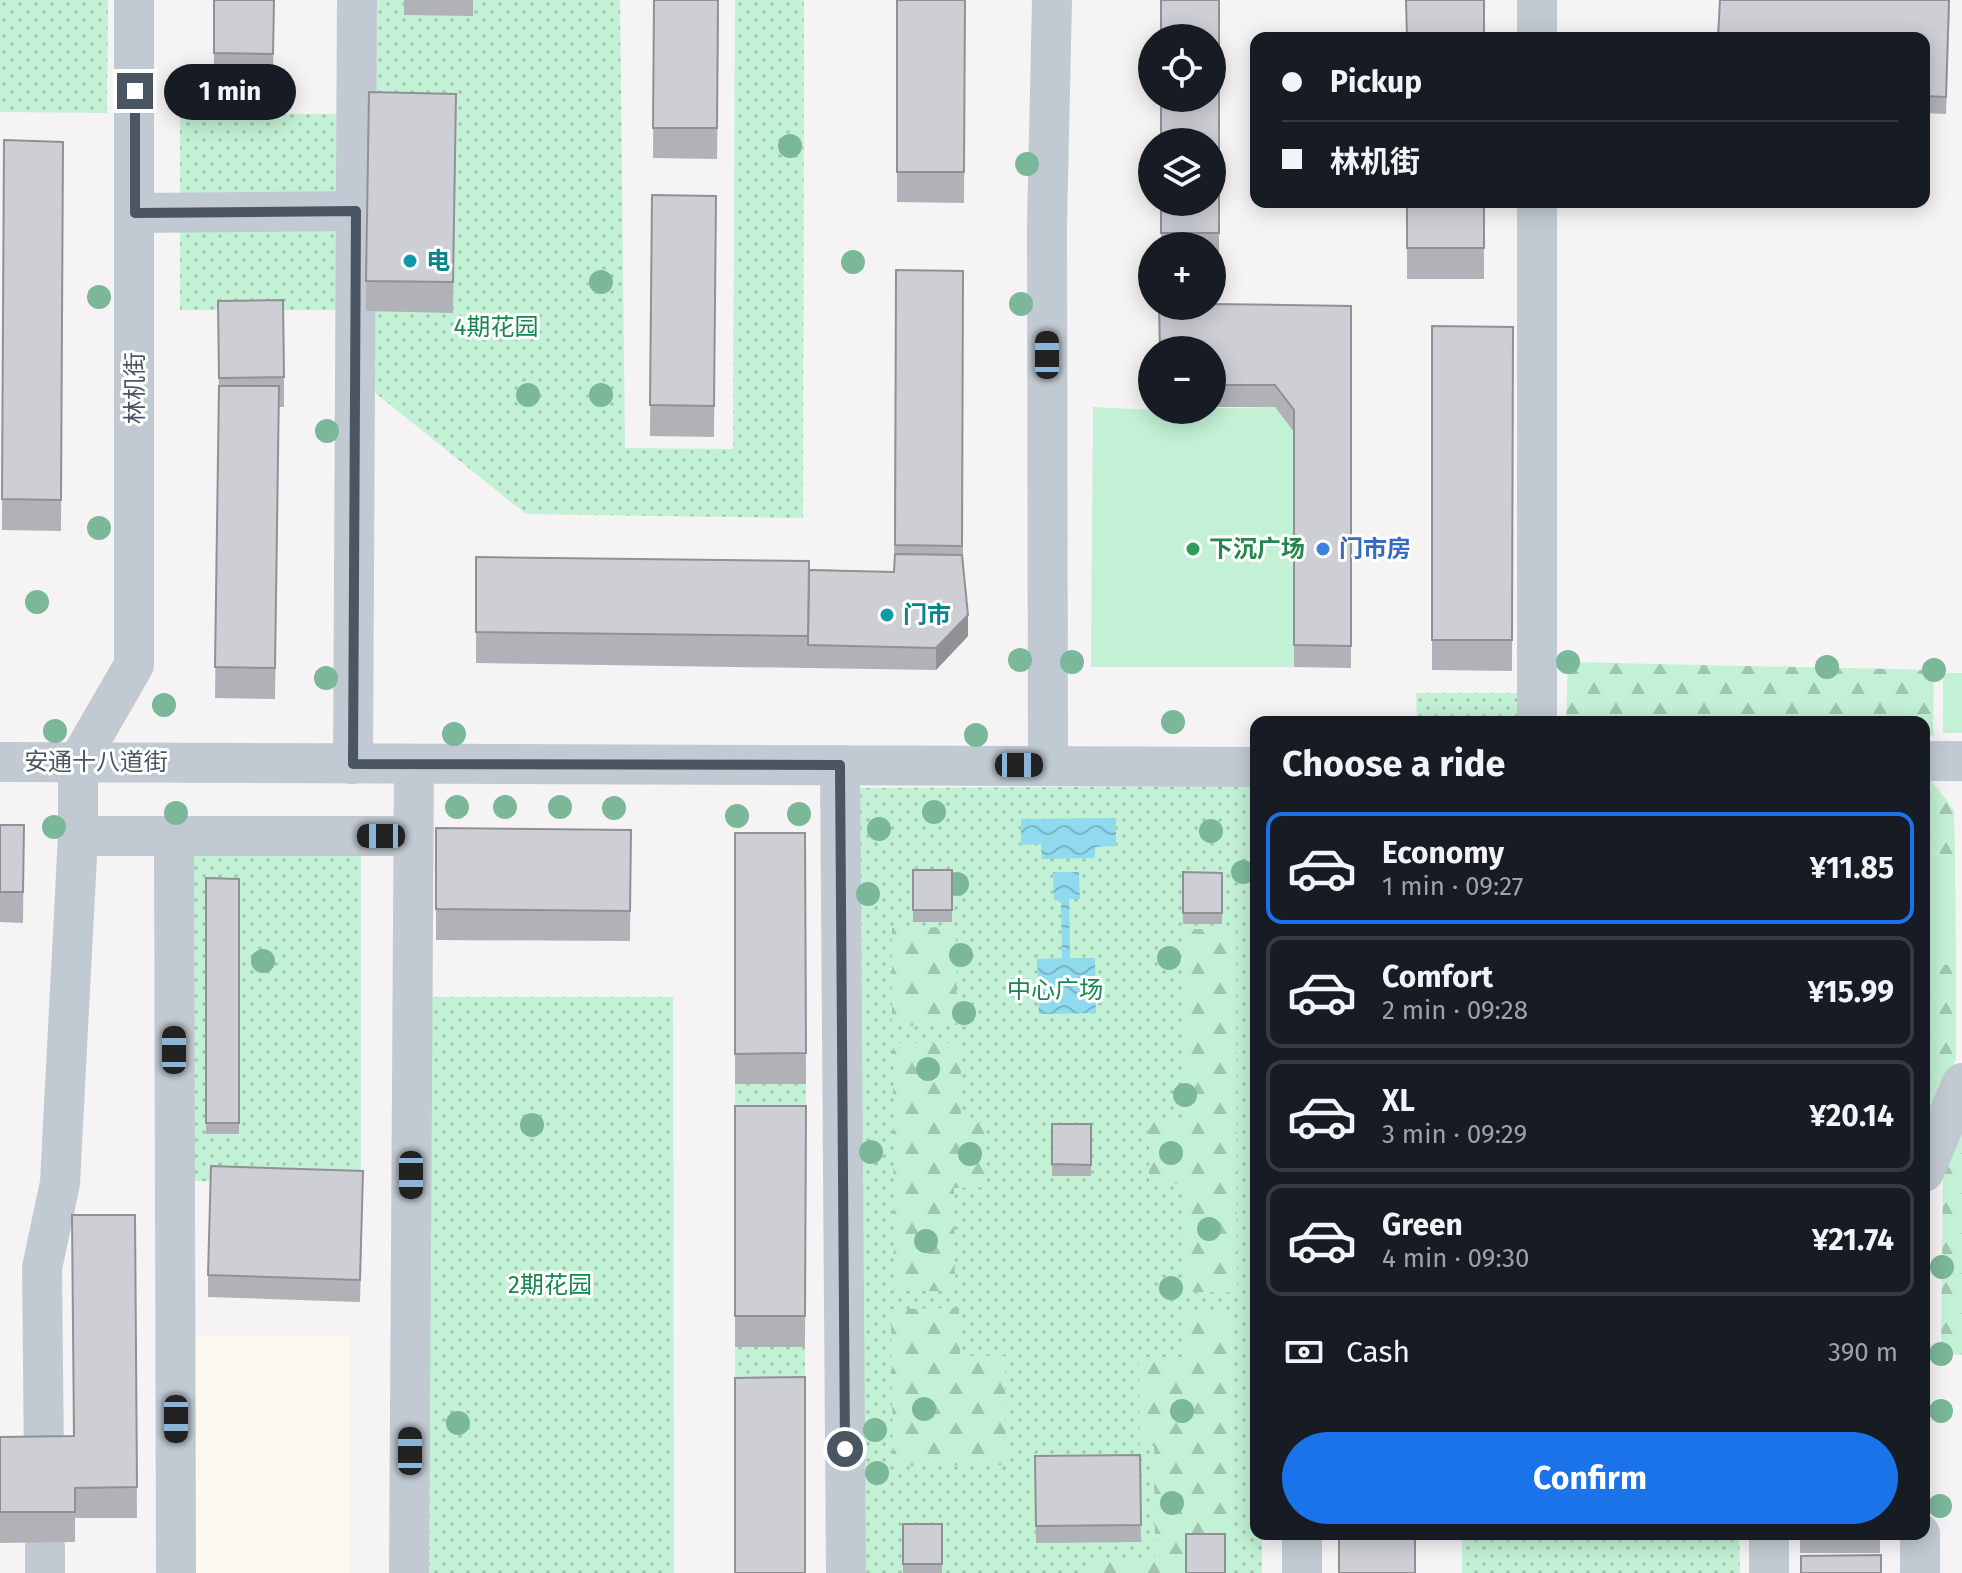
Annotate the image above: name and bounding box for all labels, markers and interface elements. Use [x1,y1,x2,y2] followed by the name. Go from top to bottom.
[1138,24,1226,424] map controls
[1138,24,1226,112] button: locate
[163,63,295,119] callout: 1 min
[1330,64,1422,100] text: Pickup
[117,73,153,109] route end
[199,76,261,107] text: 1 min
[1138,128,1226,216] button: layers
[1330,144,1420,180] text: 林机街
[1138,232,1226,320] button: +
[426,247,450,275] place label: 电
[401,252,419,270] marker: 电
[454,313,538,341] park label: 4期花园
[1035,331,1059,379] car
[1138,336,1226,424] button: −
[121,352,149,424] street label: 林机街
[1209,535,1305,563] place label: 下沉广场
[1339,535,1411,563] place label: 门市房
[1184,540,1202,558] marker: 下沉广场
[1314,540,1332,558] marker: 门市房
[903,601,951,629] place label: 门市
[878,606,896,624] marker: 门市
[1282,742,1505,786] text: Choose a ride
[24,748,168,776] street label: 安通十八道街
[995,753,1043,777] car
[357,824,405,848] car
[1286,832,1358,904] icon: car
[1382,835,1504,871] text: Economy
[1810,850,1894,886] text: ¥11.85
[1382,871,1523,902] text: 1 min · 09:27
[1286,956,1358,1028] icon: car
[1382,959,1493,995] text: Comfort
[1808,974,1894,1010] text: ¥15.99
[1007,976,1103,1004] park label: 中心广场
[1382,995,1528,1026] text: 2 min · 09:28
[162,1026,186,1074] car
[1286,1080,1358,1152] icon: car
[1382,1083,1415,1119] text: XL
[1809,1098,1894,1134] text: ¥20.14
[1382,1119,1527,1150] text: 3 min · 09:29
[399,1151,423,1199] car
[1286,1204,1358,1276] icon: car
[1382,1207,1463,1243] text: Green
[1812,1222,1894,1258] text: ¥21.74
[1382,1243,1529,1274] text: 4 min · 09:30
[508,1271,592,1299] park label: 2期花园
[1282,1330,1326,1374] icon: cash
[1346,1334,1410,1370] text: Cash
[1828,1337,1898,1368] text: 390 m
[164,1395,188,1443] car
[398,1427,422,1475] car
[827,1431,863,1467] route start
[1282,1432,1898,1524] button: Confirm

